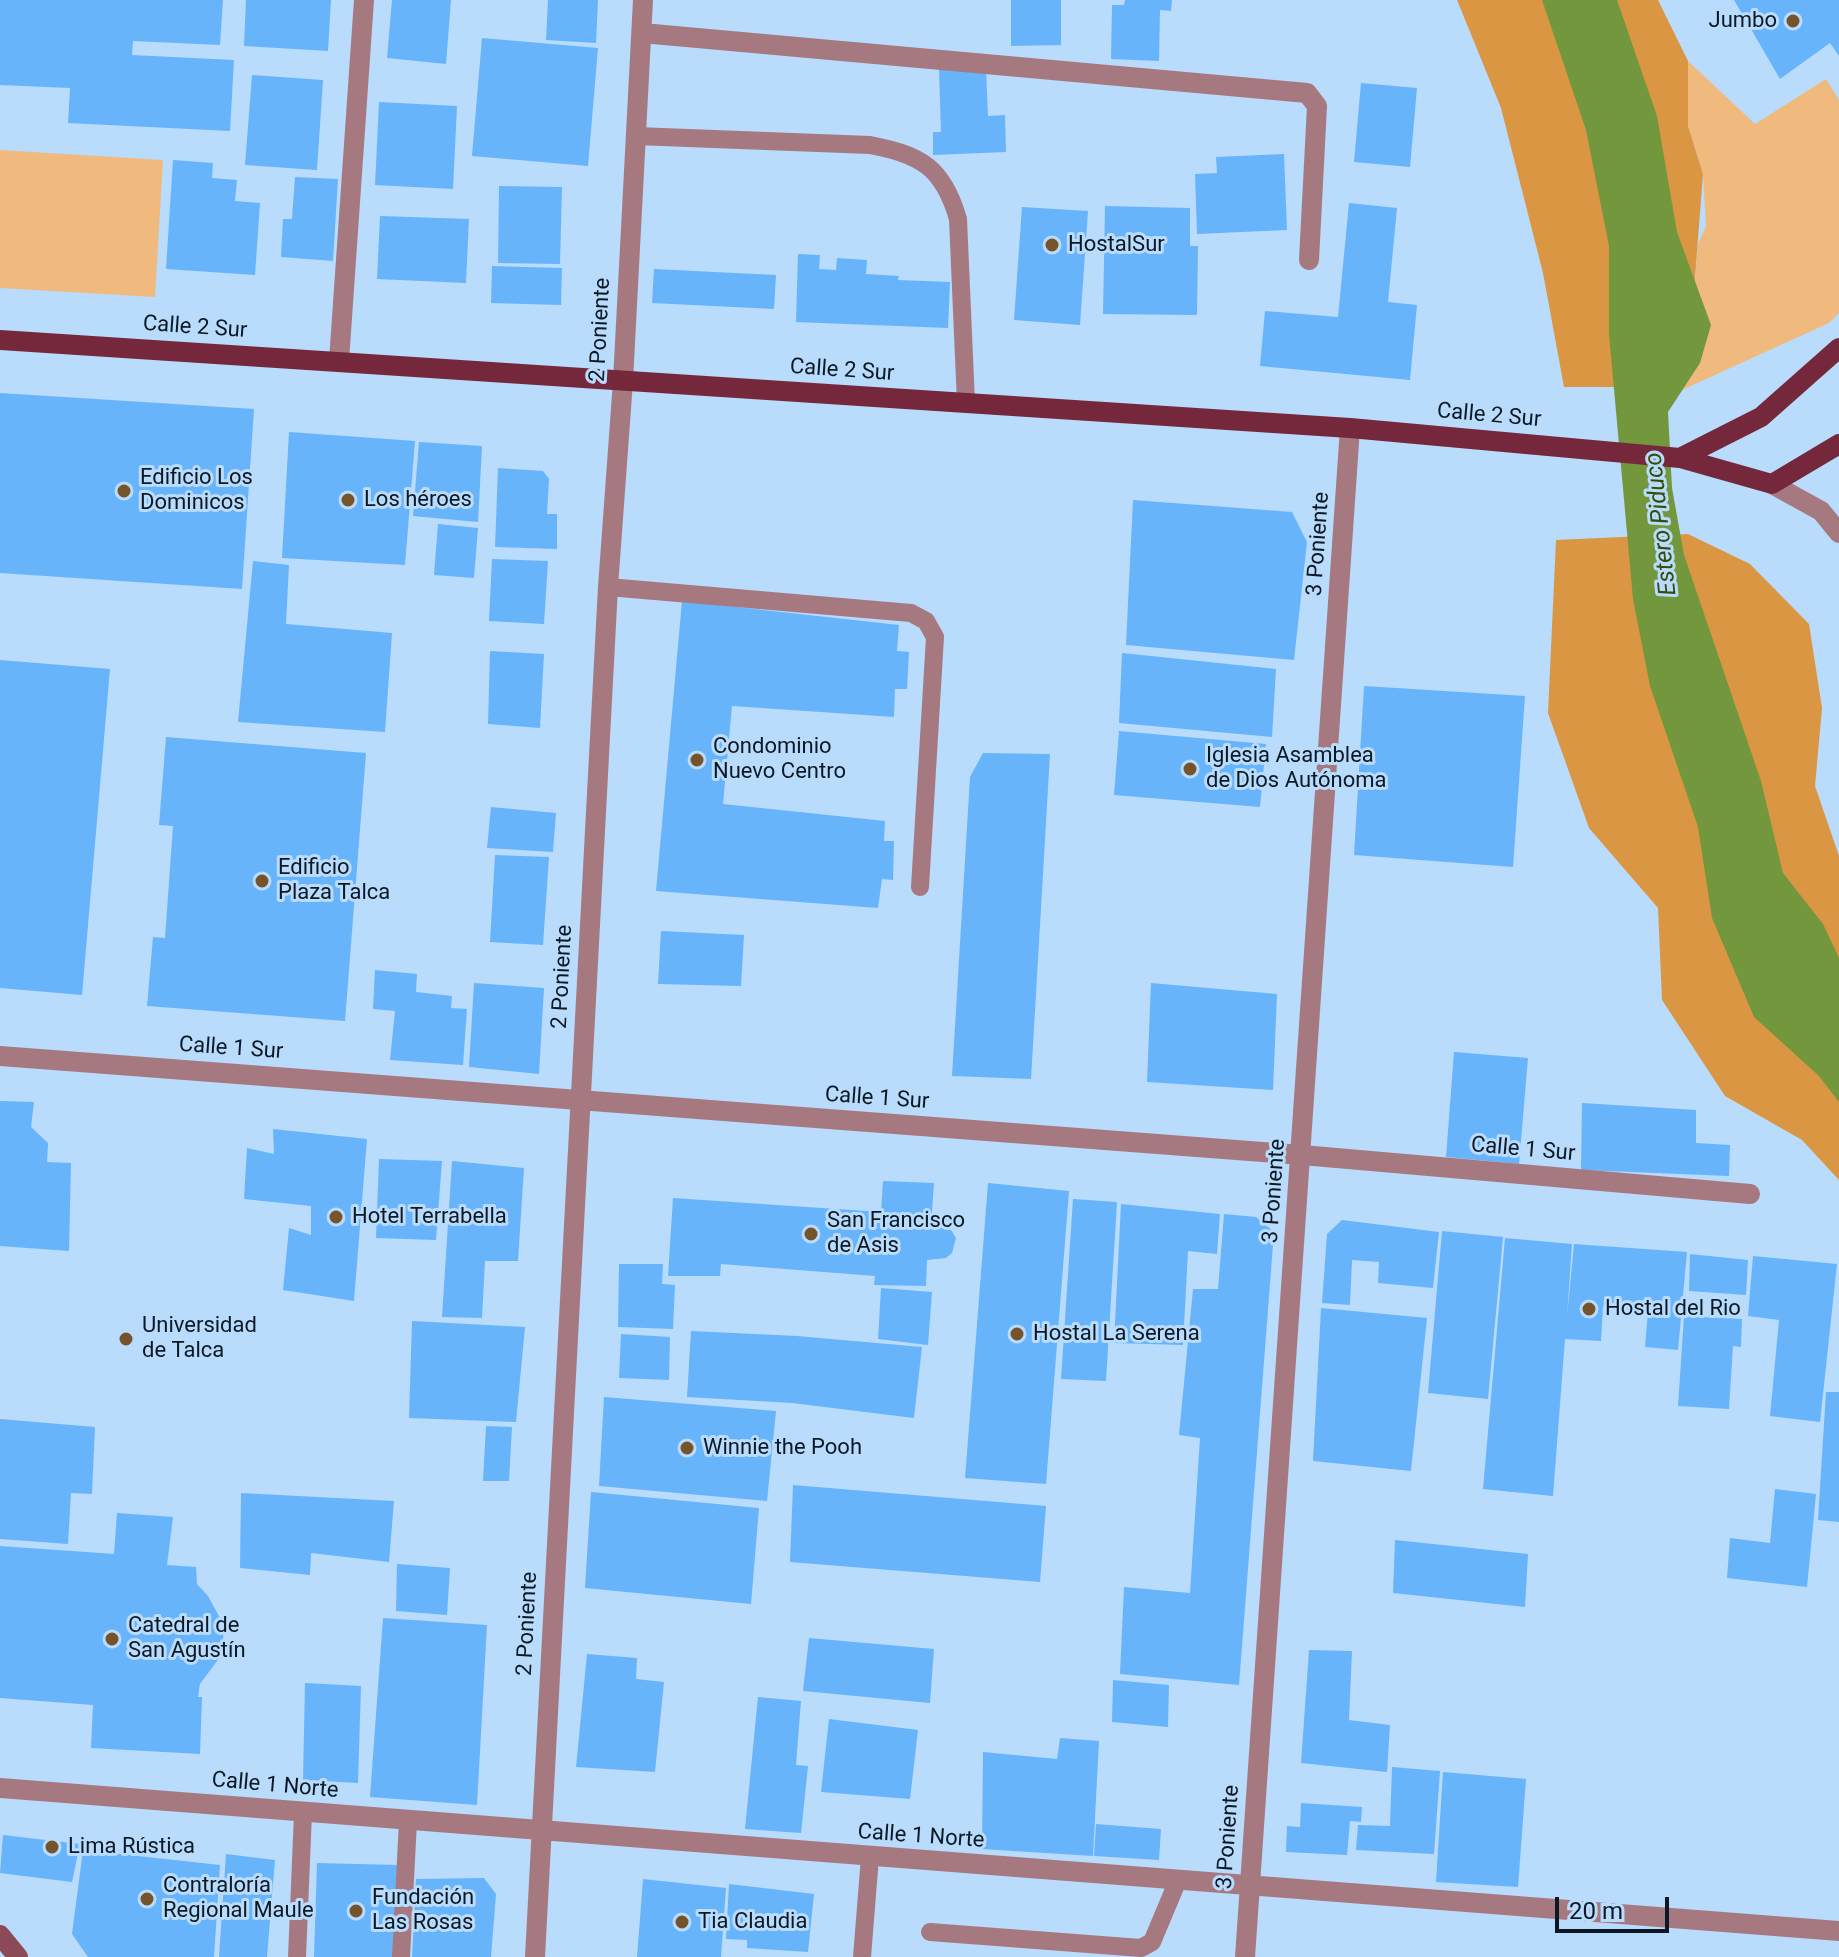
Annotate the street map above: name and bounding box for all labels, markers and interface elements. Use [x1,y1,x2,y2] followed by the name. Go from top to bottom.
[1709,8,1777,34] place label: Jumbo
[1784,12,1802,30] marker: Jumbo
[1068,232,1165,258] place label: HostalSur
[1043,236,1061,254] marker: HostalSur
[585,277,617,383] street label: 2 Poniente
[142,311,248,345] street label: Calle 2 Sur
[789,354,895,388] street label: Calle 2 Sur
[1436,398,1542,434] street label: Calle 2 Sur
[1640,451,1684,597] water label: Estero Piduco
[140,465,253,516] place label: Edificio Los Dominicos
[115,482,133,500] marker: Edificio Los Dominicos
[364,487,472,513] place label: Los héroes
[339,491,357,509] marker: Los héroes
[1302,491,1336,597] street label: 3 Poniente
[713,734,846,786] place label: Condominio Nuevo Centro
[1206,743,1387,794] place label: Iglesia Asamblea de Dios Autónoma
[688,751,706,769] marker: Condominio Nuevo Centro
[1181,760,1199,778] marker: Iglesia Asamblea de Dios Autónoma
[278,855,390,906] place label: Edificio Plaza Talca
[253,872,271,890] marker: Edificio Plaza Talca
[547,924,579,1030] street label: 2 Poniente
[178,1032,284,1066] street label: Calle 1 Sur
[824,1082,930,1116] street label: Calle 1 Sur
[1470,1132,1576,1168] street label: Calle 1 Sur
[1258,1138,1292,1244] street label: 3 Poniente
[352,1204,507,1230] place label: Hotel Terrabella
[327,1208,345,1226] marker: Hotel Terrabella
[827,1208,965,1260] place label: San Francisco de Asis
[802,1225,820,1243] marker: San Francisco de Asis
[1605,1296,1741,1322] place label: Hostal del Rio
[1580,1300,1598,1318] marker: Hostal del Rio
[142,1313,257,1364] place label: Universidad de Talca
[1033,1321,1200,1347] place label: Hostal La Serena
[1008,1325,1026,1343] marker: Hostal La Serena
[117,1330,135,1348] marker: Universidad de Talca
[703,1435,862,1461] place label: Winnie the Pooh
[678,1439,696,1457] marker: Winnie the Pooh
[512,1571,544,1677] street label: 2 Poniente
[128,1613,246,1664] place label: Catedral de San Agustín
[103,1630,121,1648] marker: Catedral de San Agustín
[211,1767,339,1805] street label: Calle 1 Norte
[1212,1784,1246,1890] street label: 3 Poniente
[857,1819,985,1855] street label: Calle 1 Norte
[68,1834,195,1860] place label: Lima Rústica
[43,1838,61,1856] marker: Lima Rústica
[163,1873,314,1924] place label: Contraloría Regional Maule
[1559,1881,1673,1931] scale bar
[372,1885,474,1936] place label: Fundación Las Rosas
[138,1890,156,1908] marker: Contraloría Regional Maule
[1569,1897,1623,1925] text: 20 m
[347,1902,365,1920] marker: Fundación Las Rosas
[698,1909,807,1935] place label: Tia Claudia
[673,1913,691,1931] marker: Tia Claudia

